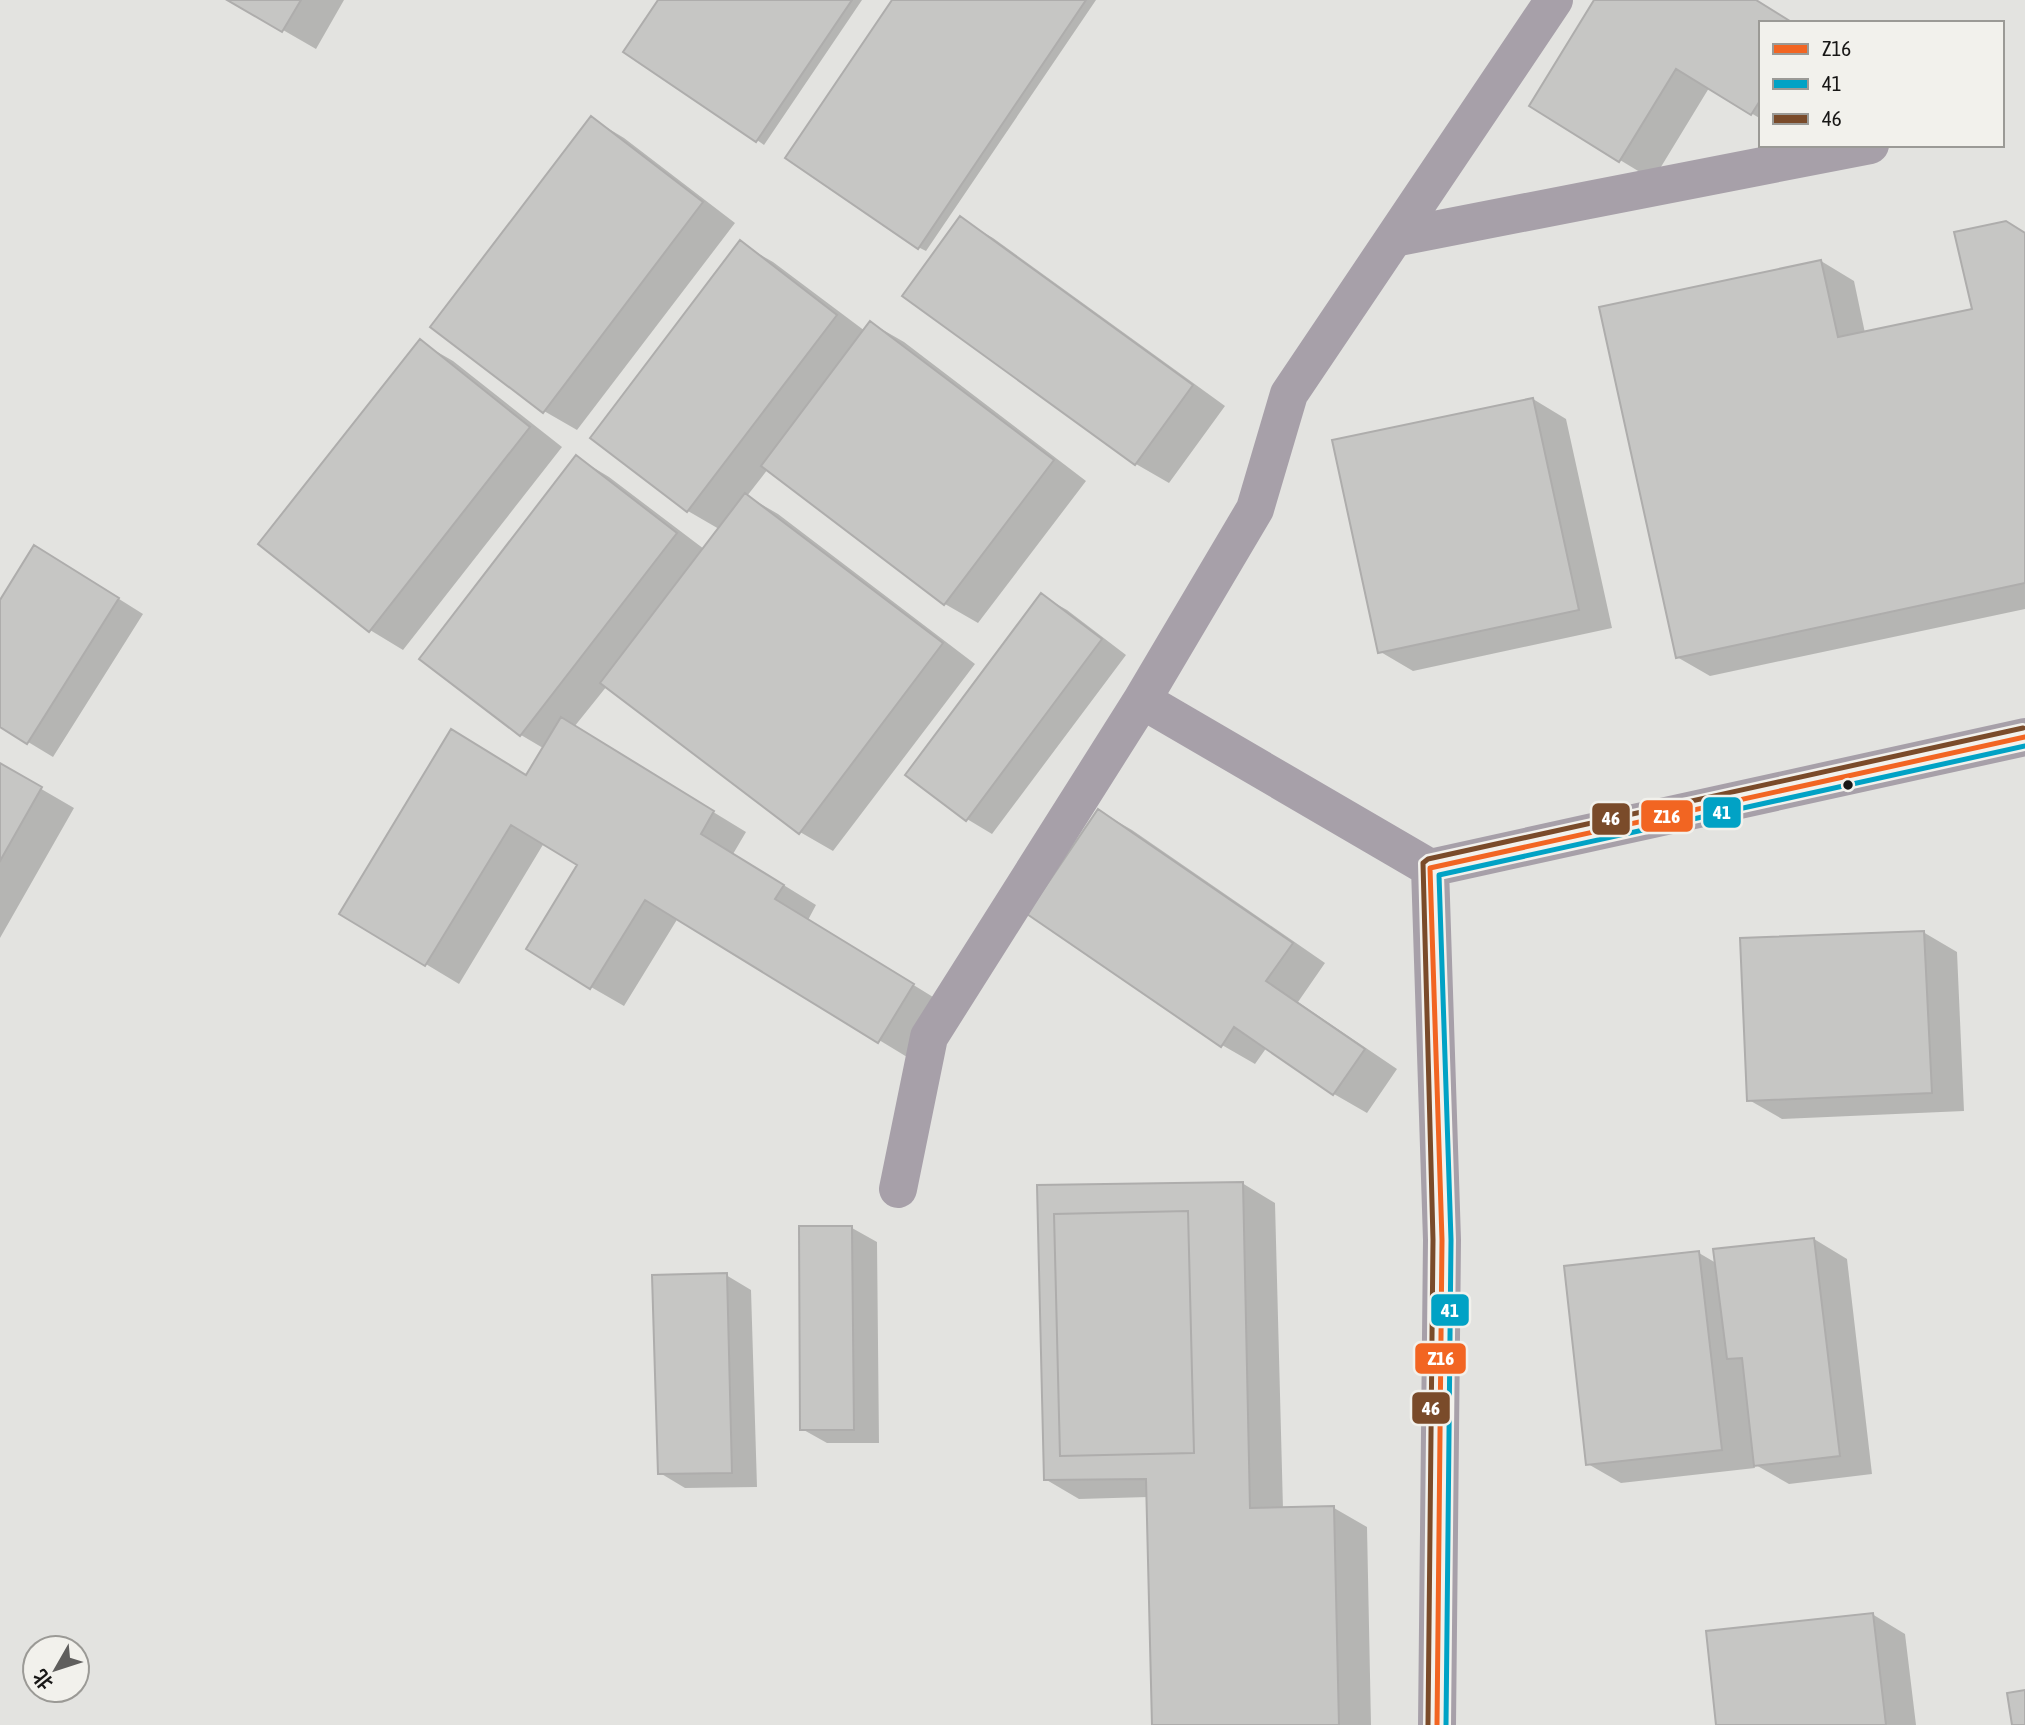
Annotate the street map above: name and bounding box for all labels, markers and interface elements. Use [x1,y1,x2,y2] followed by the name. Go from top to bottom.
[1759,21,2004,147] legend
[1822,36,1851,60] text: Z16
[1822,71,1842,95] text: 41
[1822,106,1842,130] text: 46
[1841,778,1855,792] unlabelled marker
[1702,796,1742,829] line badge: 41
[1640,799,1694,833] line badge: Z16
[1712,801,1731,823] text: 41
[1591,802,1631,836] line badge: 46
[1654,805,1680,827] text: Z16
[1601,807,1620,829] text: 46
[1430,1293,1470,1327] line badge: 41
[1440,1299,1459,1321] text: 41
[1414,1342,1467,1375] line badge: Z16
[1428,1347,1454,1369] text: Z16
[1411,1391,1451,1425] line badge: 46
[1421,1397,1440,1419] text: 46
[21,1634,91,1704] north arrow
[28,1665,57,1694] text: 北

